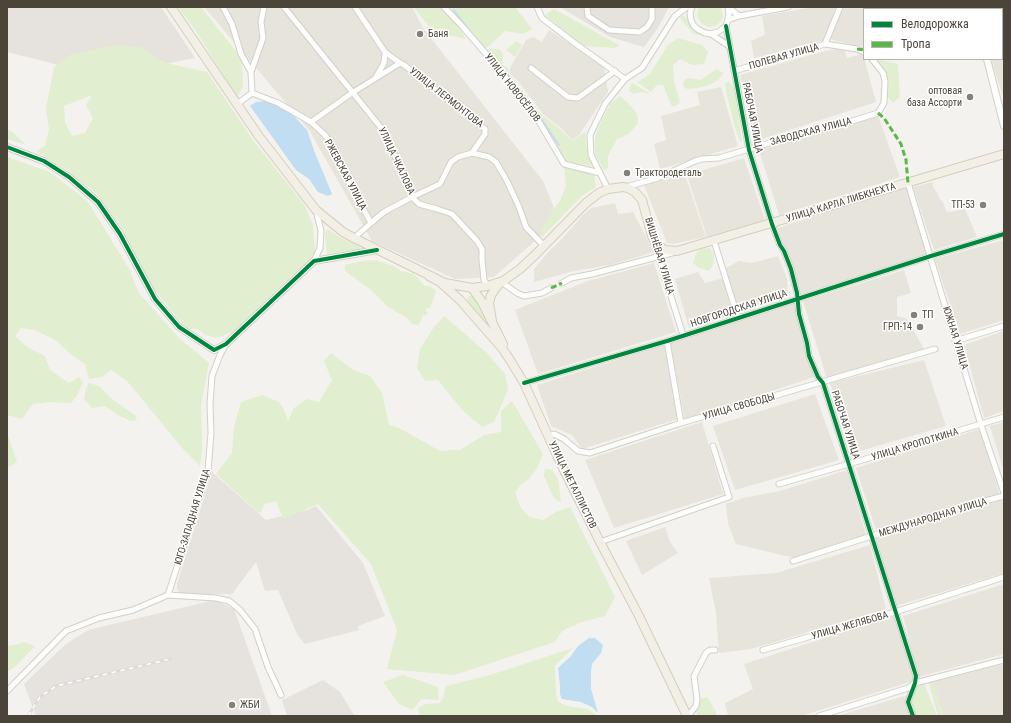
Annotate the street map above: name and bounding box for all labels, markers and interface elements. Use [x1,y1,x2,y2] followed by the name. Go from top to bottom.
[863,8,1003,60] legend
[901,17,969,31] text: Велодорожка
[428,28,448,40] place label: Баня
[415,29,425,39] marker: Баня
[901,37,930,51] text: Тропа
[748,41,820,73] street label: ПОЛЕВАЯ УЛИЦА
[481,51,543,125] street label: УЛИЦА НОВОСЁЛОВ
[407,65,485,131] street label: УЛИЦА ЛЕРМОНТОВА
[739,82,765,154] street label: РАБОЧАЯ УЛИЦА
[907,85,962,108] place label: оптовая база Ассорти
[965,92,975,102] marker: оптовая база Ассорти
[769,115,853,149] street label: ЗАВОДСКАЯ УЛИЦА
[375,125,417,197] street label: УЛИЦА ЧКАЛОВА
[321,138,369,212] street label: РЖЕВСКАЯ УЛИЦА
[635,167,702,179] place label: Трактородеталь
[622,168,632,178] marker: Трактородеталь
[785,181,897,225] street label: УЛИЦА КАРЛА ЛИБКНЕХТА
[951,199,975,211] place label: ТП-53
[978,200,988,210] marker: ТП-53
[642,216,676,296] street label: ВИШНЁВАЯ УЛИЦА
[689,288,789,330] street label: НОВГОРОДСКАЯ УЛИЦА
[940,305,970,371] street label: ЮЖНАЯ УЛИЦА
[922,309,933,321] place label: ТП
[909,310,919,320] marker: ТП
[883,321,912,333] place label: ГРП-14
[915,322,925,332] marker: ГРП-14
[828,389,862,461] street label: РАБОЧАЯ УЛИЦА
[701,391,777,423] street label: УЛИЦА СВОБОДЫ
[870,426,960,464] street label: УЛИЦА КРОПОТКИНА
[546,439,598,531] street label: УЛИЦА МЕТАЛЛИСТОВ
[173,467,213,567] street label: ЮГО-ЗАПАДНАЯ УЛИЦА
[877,496,989,540] street label: МЕЖДУНАРОДНАЯ УЛИЦА
[810,609,890,643] street label: УЛИЦА ЖЕЛЯБОВА
[240,699,260,711] place label: ЖБИ
[227,700,237,710] marker: ЖБИ

